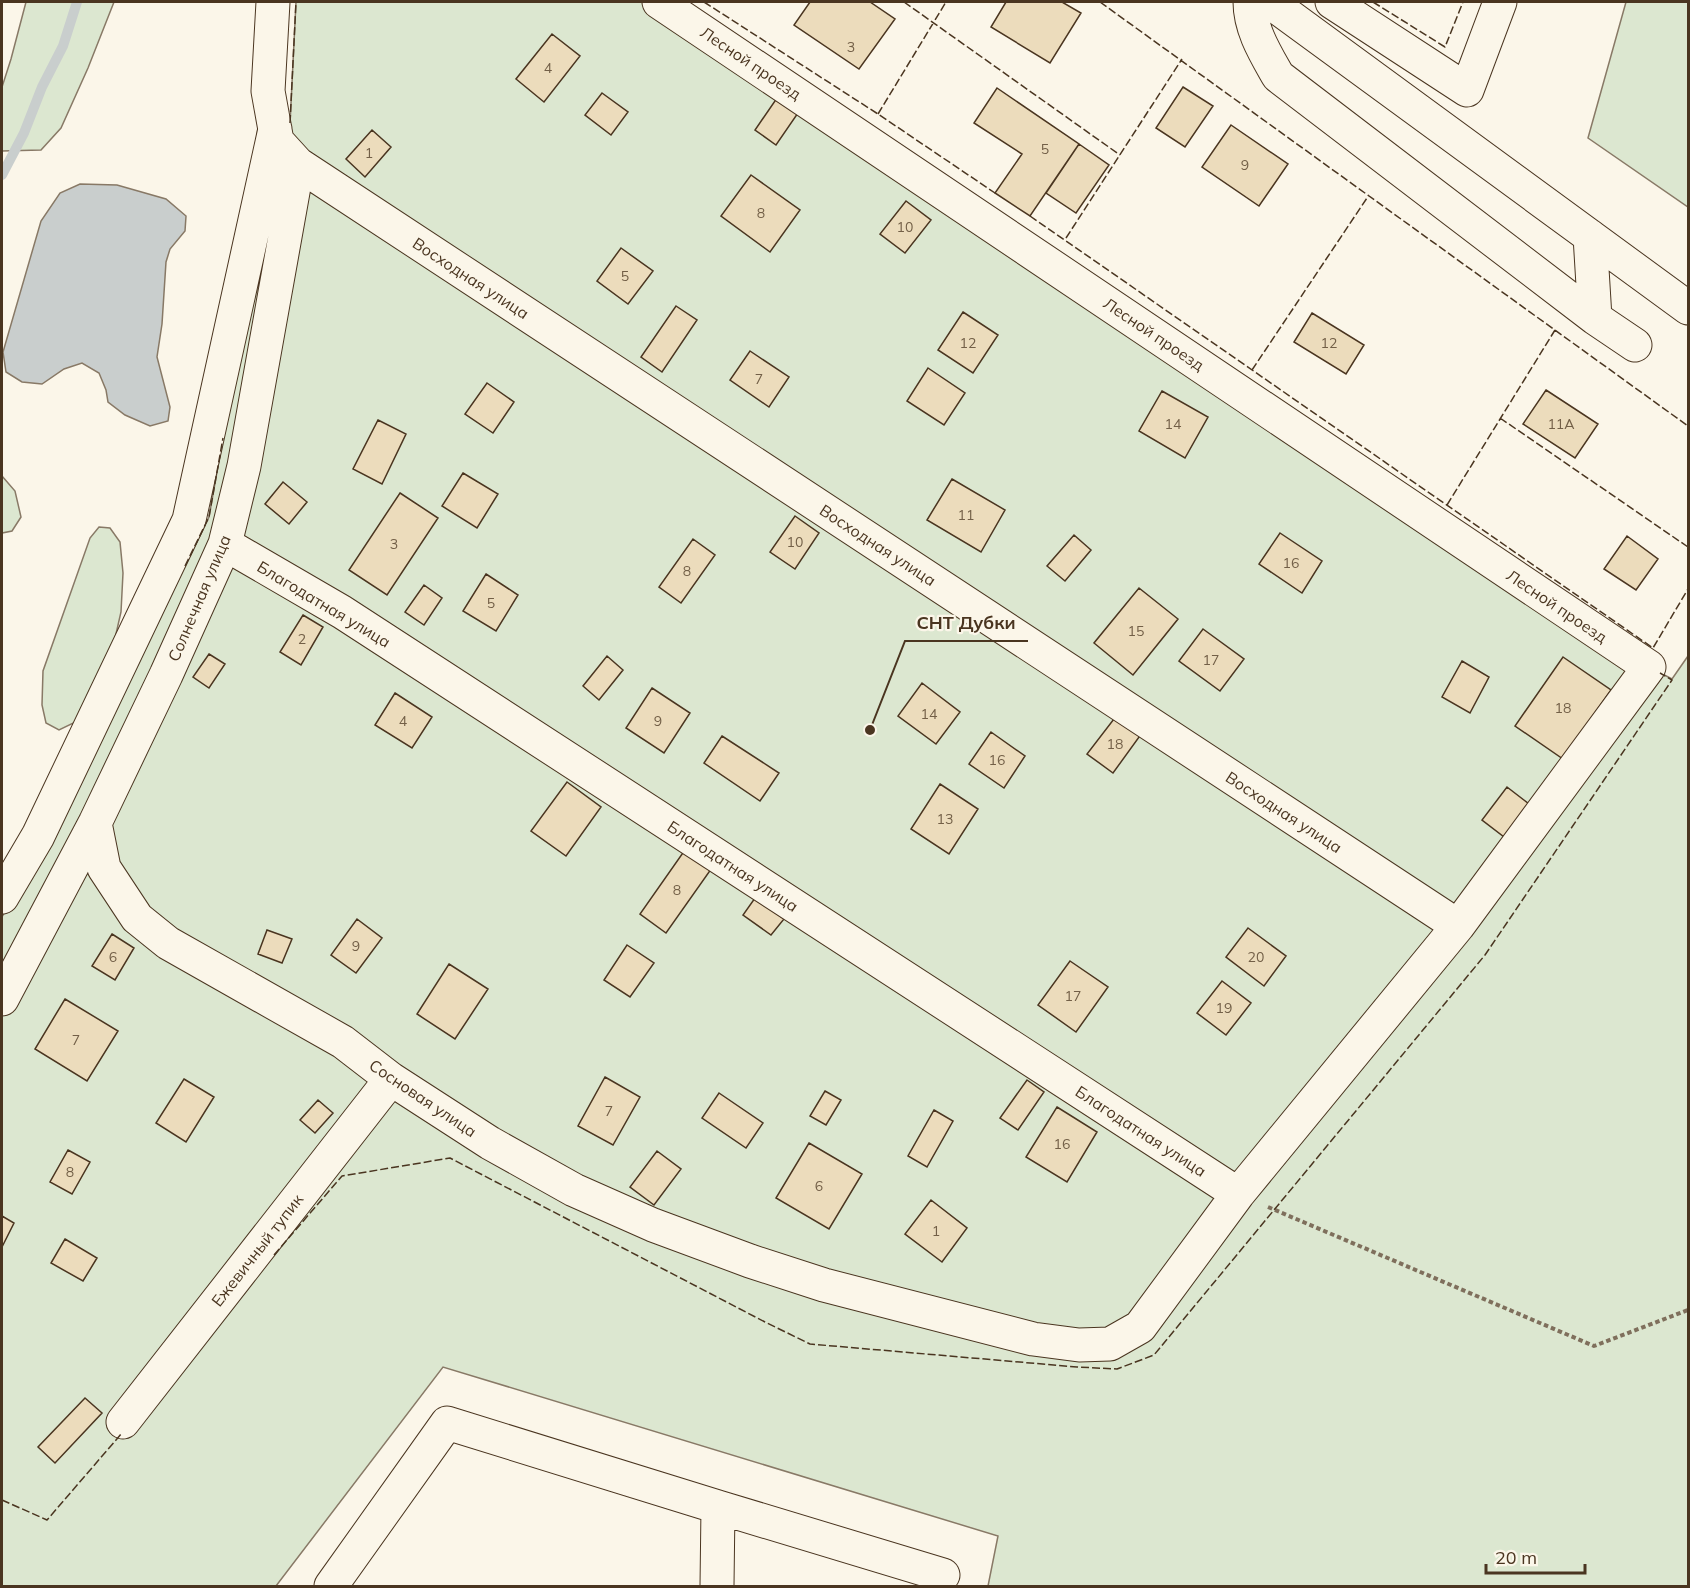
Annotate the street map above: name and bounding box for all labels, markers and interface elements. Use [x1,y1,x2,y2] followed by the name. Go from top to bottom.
[697,22,805,104] street label: Лесной проезд
[847,38,855,56] house number: 3
[544,59,553,77] house number: 4
[1041,140,1049,158] house number: 5
[365,144,373,162] house number: 1
[1241,156,1249,174] house number: 9
[757,204,765,222] house number: 8
[897,218,913,236] house number: 10
[409,233,533,323] street label: Восходная улица
[621,267,629,285] house number: 5
[1100,293,1208,375] street label: Лесной проезд
[960,334,976,352] house number: 12
[1321,334,1337,352] house number: 12
[755,370,763,388] house number: 7
[1165,415,1182,433] house number: 14
[1547,415,1575,433] house number: 11А
[816,500,940,590] street label: Восходная улица
[958,506,974,524] house number: 11
[163,532,235,664] street label: Солнечная улица
[787,533,803,551] house number: 10
[390,535,398,553] house number: 3
[1283,554,1299,572] house number: 16
[254,556,394,652] street label: Благодатная улица
[683,562,691,580] house number: 8
[1503,565,1611,647] street label: Лесной проезд
[487,594,495,612] house number: 5
[905,605,1028,641] callout: СНТ Дубки
[916,611,1016,634] text: СНТ Дубки
[1128,622,1144,640] house number: 15
[298,630,306,648] house number: 2
[1203,651,1219,669] house number: 17
[1555,699,1571,717] house number: 18
[921,705,938,723] house number: 14
[399,712,408,730] house number: 4
[654,712,662,730] house number: 9
[1107,735,1123,753] house number: 18
[989,751,1005,769] house number: 16
[1222,767,1346,857] street label: Восходная улица
[937,810,953,828] house number: 13
[664,816,802,916] street label: Благодатная улица
[673,881,681,899] house number: 8
[352,937,360,955] house number: 9
[109,948,117,966] house number: 6
[1248,948,1264,966] house number: 20
[1065,987,1081,1005] house number: 17
[1216,999,1232,1017] house number: 19
[72,1031,80,1049] house number: 7
[365,1055,481,1141] street label: Сосновая улица
[1072,1081,1210,1181] street label: Благодатная улица
[605,1102,613,1120] house number: 7
[1054,1135,1070,1153] house number: 16
[66,1163,74,1181] house number: 8
[815,1177,823,1195] house number: 6
[207,1189,307,1310] street label: Ежевичный тупик
[932,1222,940,1240] house number: 1
[1486,1537,1585,1575] scale bar
[1495,1546,1537,1569] text: 20 m

